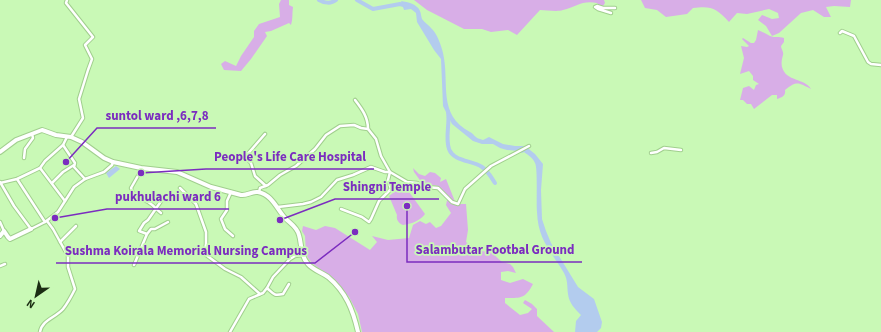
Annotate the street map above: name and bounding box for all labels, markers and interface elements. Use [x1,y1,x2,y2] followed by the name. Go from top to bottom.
[97,103,216,128] callout: suntol ward ,6,7,8
[105,107,209,125] text: suntol ward ,6,7,8
[206,144,374,169] callout: People's Life Care Hospital
[214,148,366,166] text: People's Life Care Hospital
[335,174,439,199] callout: Shingni Temple
[343,178,431,196] text: Shingni Temple
[107,184,229,209] callout: pukhulachi ward 6
[115,188,221,206] text: pukhulachi ward 6
[407,237,582,262] callout: Salambutar Footbal Ground
[56,238,315,263] callout: Sushma Koirala Memorial Nursing Campus
[416,241,574,259] text: Salambutar Footbal Ground
[65,242,307,260] text: Sushma Koirala Memorial Nursing Campus
[16,276,56,316] north arrow
[23,296,38,312] text: N

